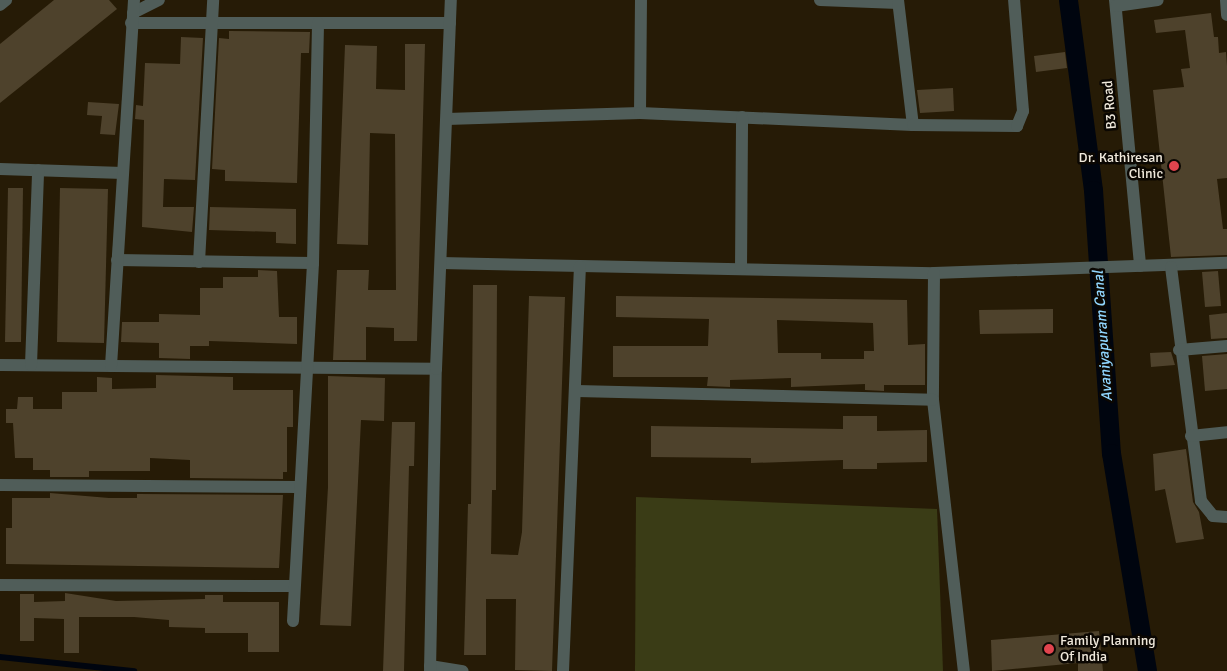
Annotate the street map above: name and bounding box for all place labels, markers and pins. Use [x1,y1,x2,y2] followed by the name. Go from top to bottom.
[1079,150,1163,182] place label: Dr. Kathiresan Clinic
[1167,159,1181,173] marker: Dr. Kathiresan Clinic
[1060,633,1156,666] place label: Family Planning Of India
[1042,642,1056,656] marker: Family Planning Of India

